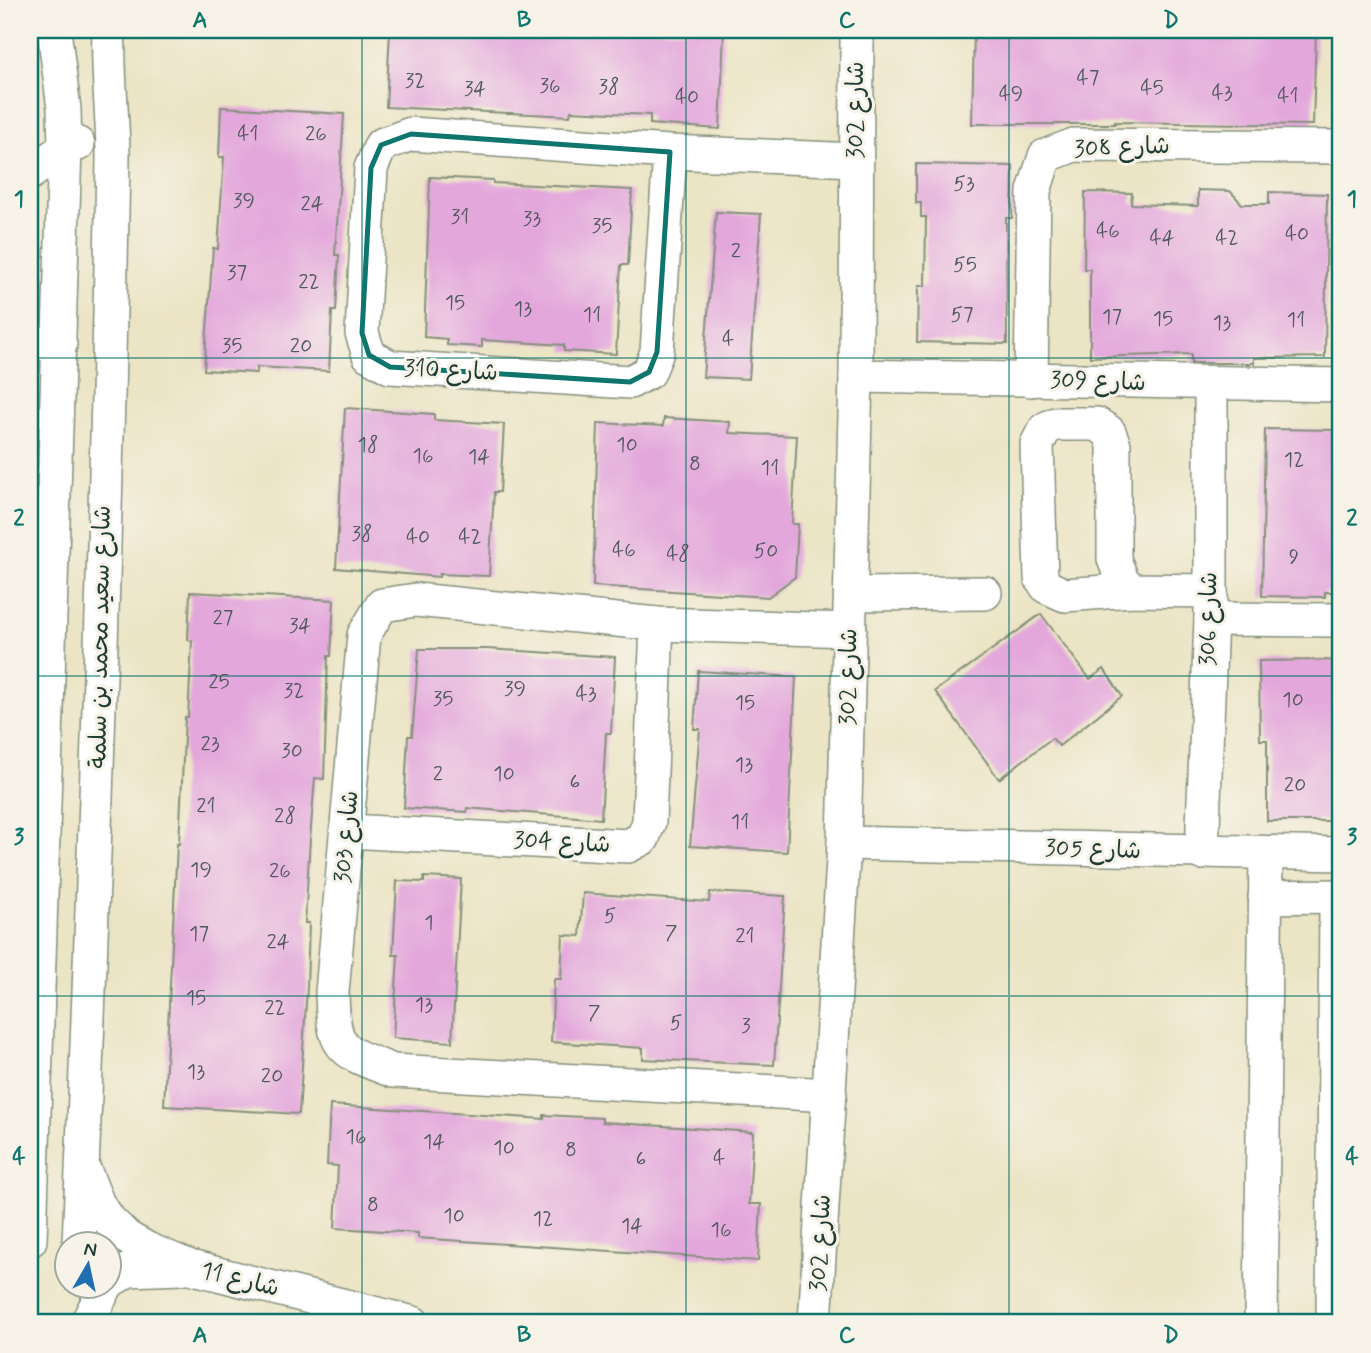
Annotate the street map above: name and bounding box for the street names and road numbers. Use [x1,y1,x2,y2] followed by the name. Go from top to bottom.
[841,61,872,159] street label: شارع 302
[1074,131,1170,165] street label: شارع 308
[403,353,499,389] street label: شارع 310
[1050,365,1146,399] street label: شارع 309
[83,505,119,769] street label: شارع سعيد محمد بن سلمة
[1193,572,1225,666] street label: شارع 306
[833,628,865,726] street label: شارع 302
[328,789,366,885] street label: شارع 303
[513,825,611,861] street label: شارع 304
[1044,833,1142,867] street label: شارع 305
[803,1194,839,1292] street label: شارع 302
[198,1255,282,1305] street label: شارع 11

